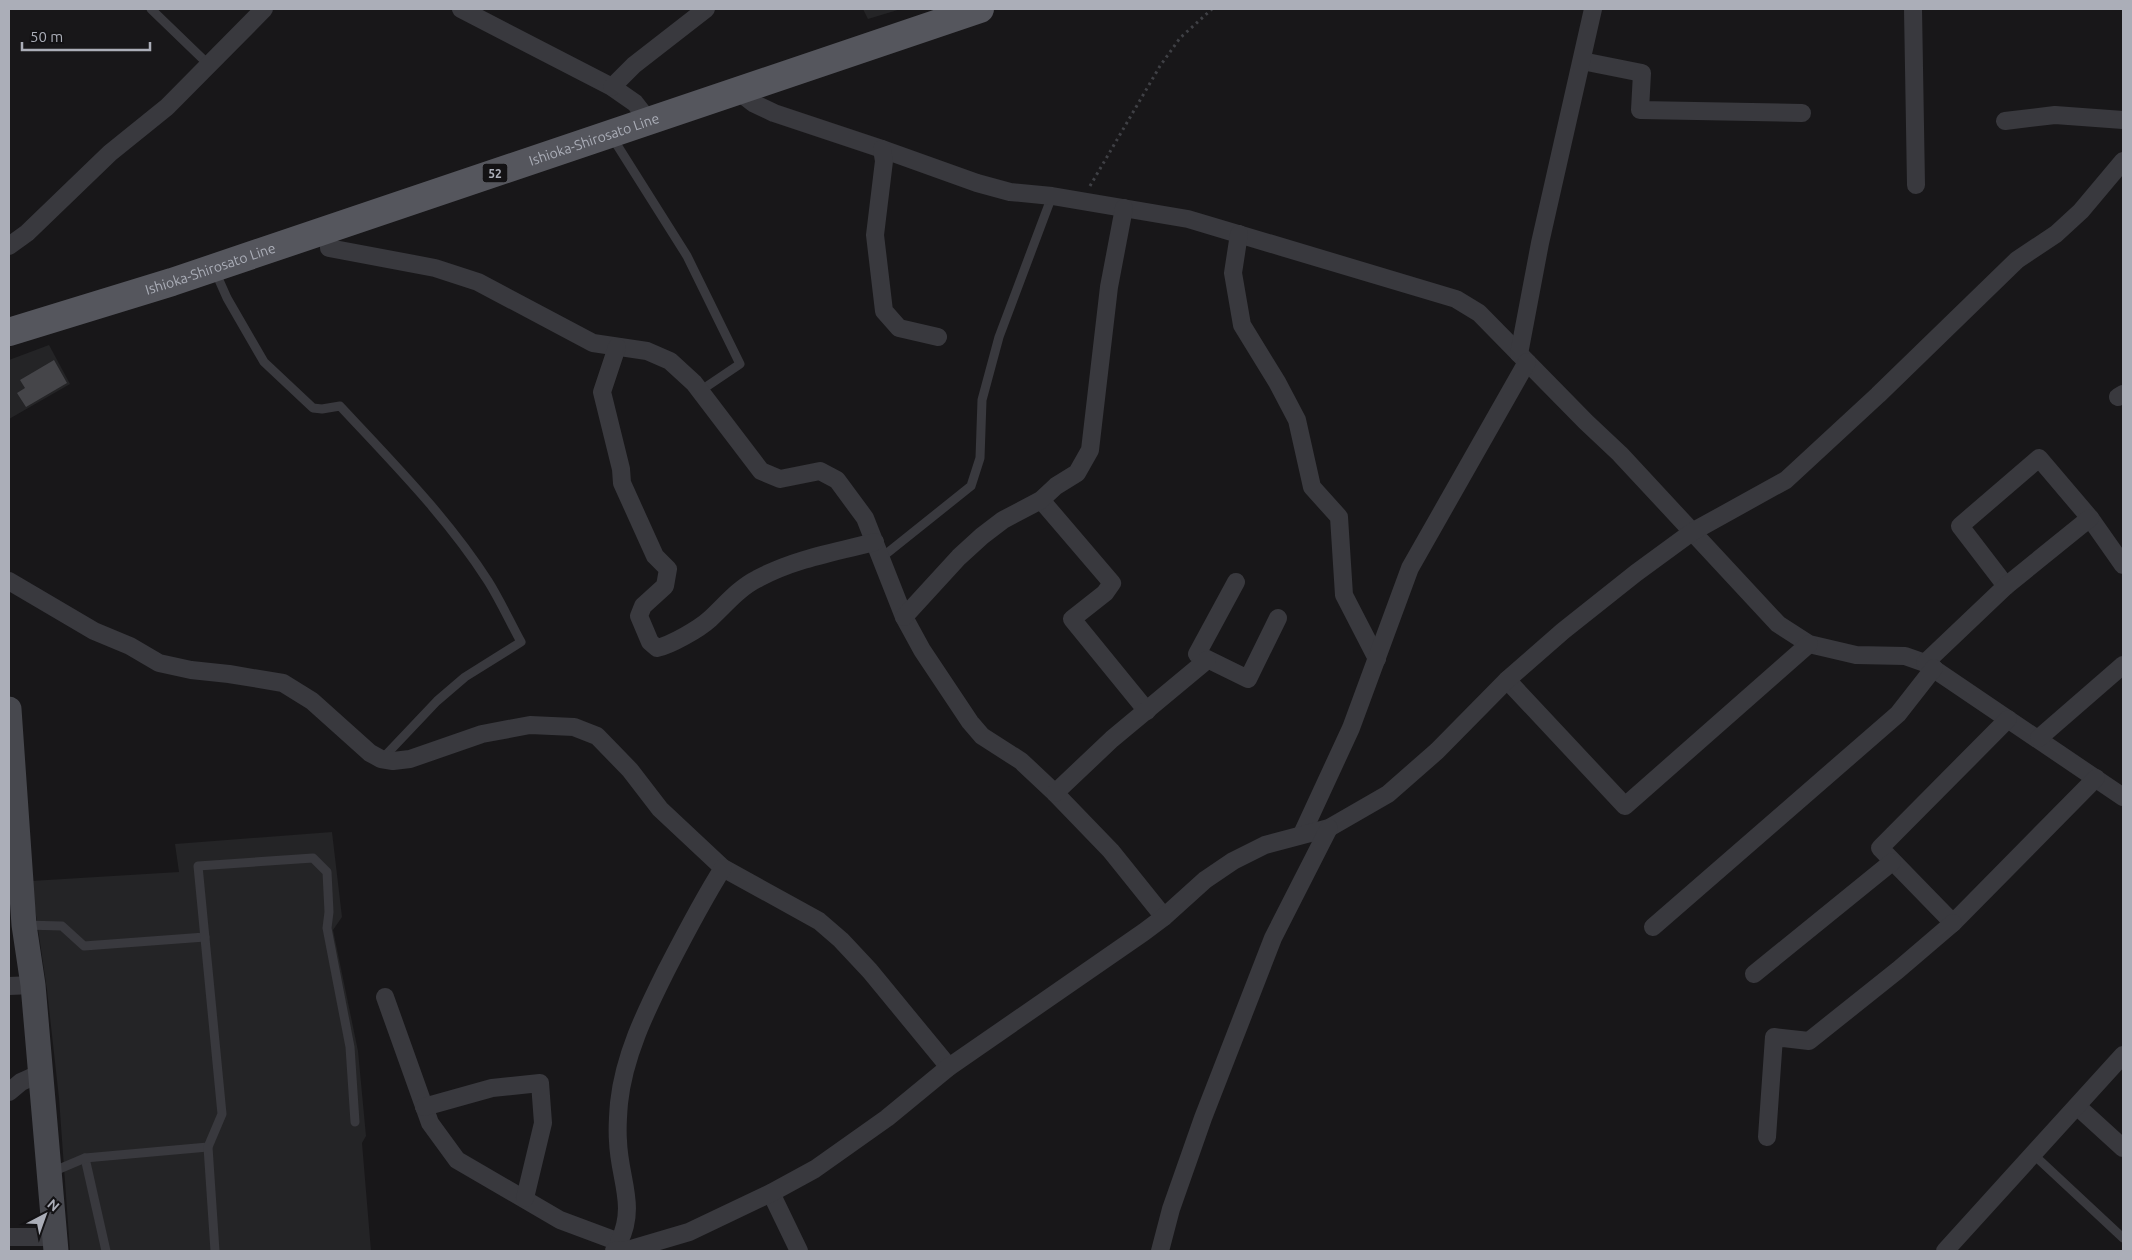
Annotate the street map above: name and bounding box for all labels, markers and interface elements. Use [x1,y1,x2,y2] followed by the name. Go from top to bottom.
[22,20,150,52] scale bar
[30,28,63,45] text: 50 m
[527,110,661,169] street label: Ishioka-Shirosato Line
[482,164,508,182] road number: 52
[143,240,278,298] street label: Ishioka-Shirosato Line
[20,1190,70,1240] north arrow
[44,1196,63,1215] text: N

